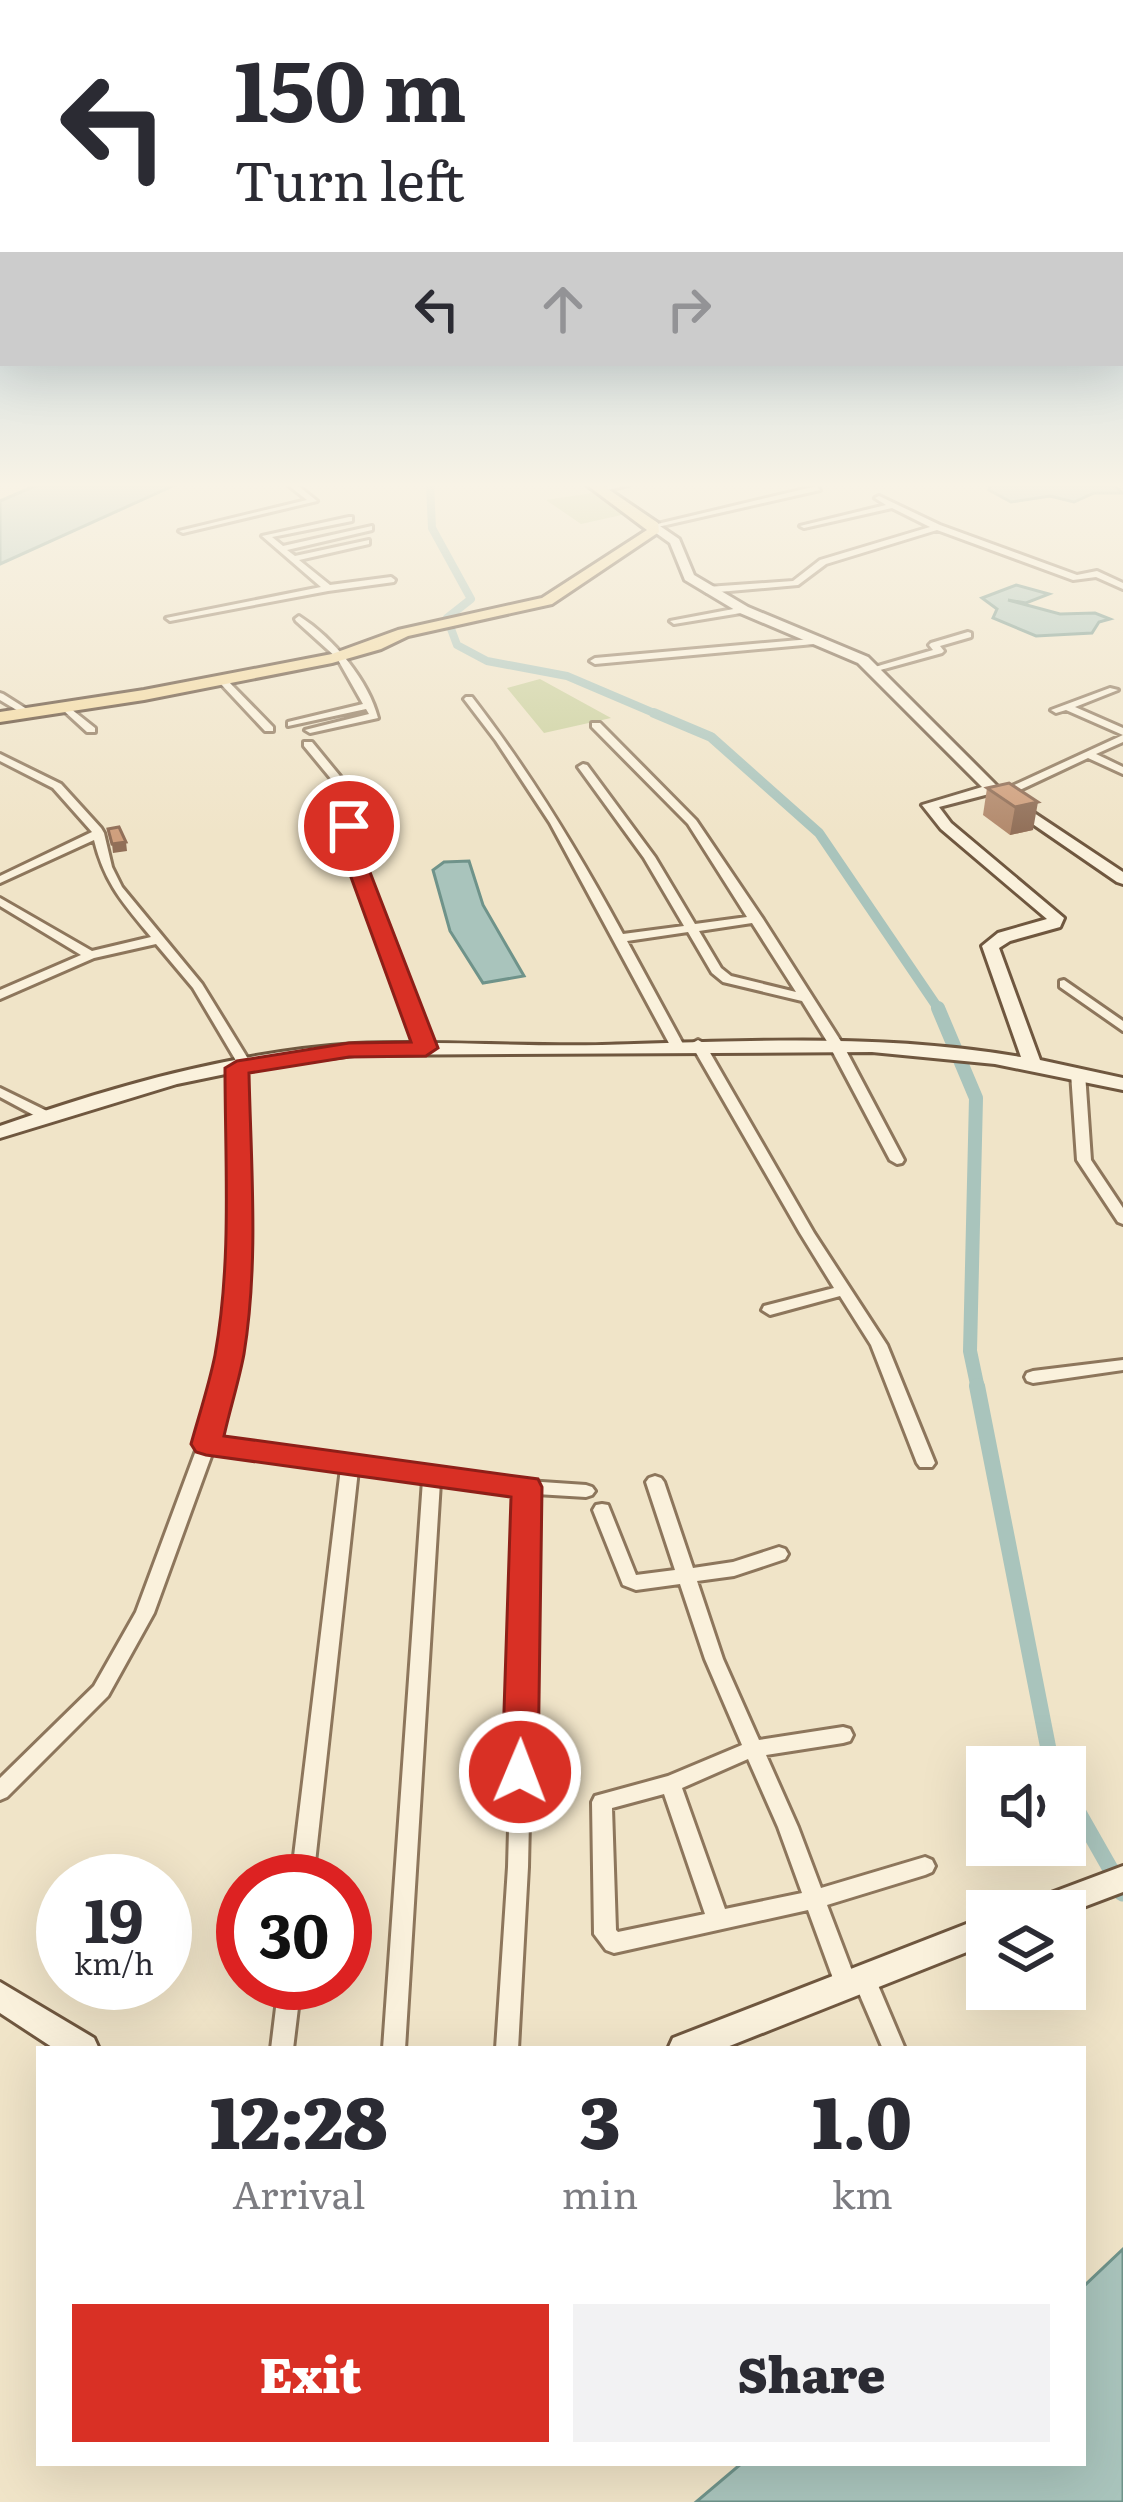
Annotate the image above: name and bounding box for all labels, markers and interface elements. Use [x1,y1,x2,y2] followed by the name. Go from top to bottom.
[234,23,467,148] text: 150 m
[36,48,192,204] icon: left
[234,137,465,218] text: Turn left
[404,276,470,342] icon: left
[530,276,596,342] icon: ahead
[656,276,722,342] icon: right
[298,775,400,877] pin
[316,793,382,859] icon: arrive
[457,1709,583,1835] position arrow
[966,1746,1086,2010] map controls
[966,1746,1086,1866] button: sound
[216,1854,372,2010] speed limit sign: 30
[84,1872,144,1961] text: 19
[966,1890,1086,2010] button: layers
[74,1940,154,1984] text: km/h
[210,2064,388,2171] text: 12:28
[579,2064,620,2171] text: 3
[812,2064,912,2171] text: 1.0
[232,2163,365,2221] text: Arrival
[562,2163,638,2221] text: min
[831,2163,893,2221] text: km
[72,2304,549,2442] button: Exit
[573,2304,1050,2442] button: Share

